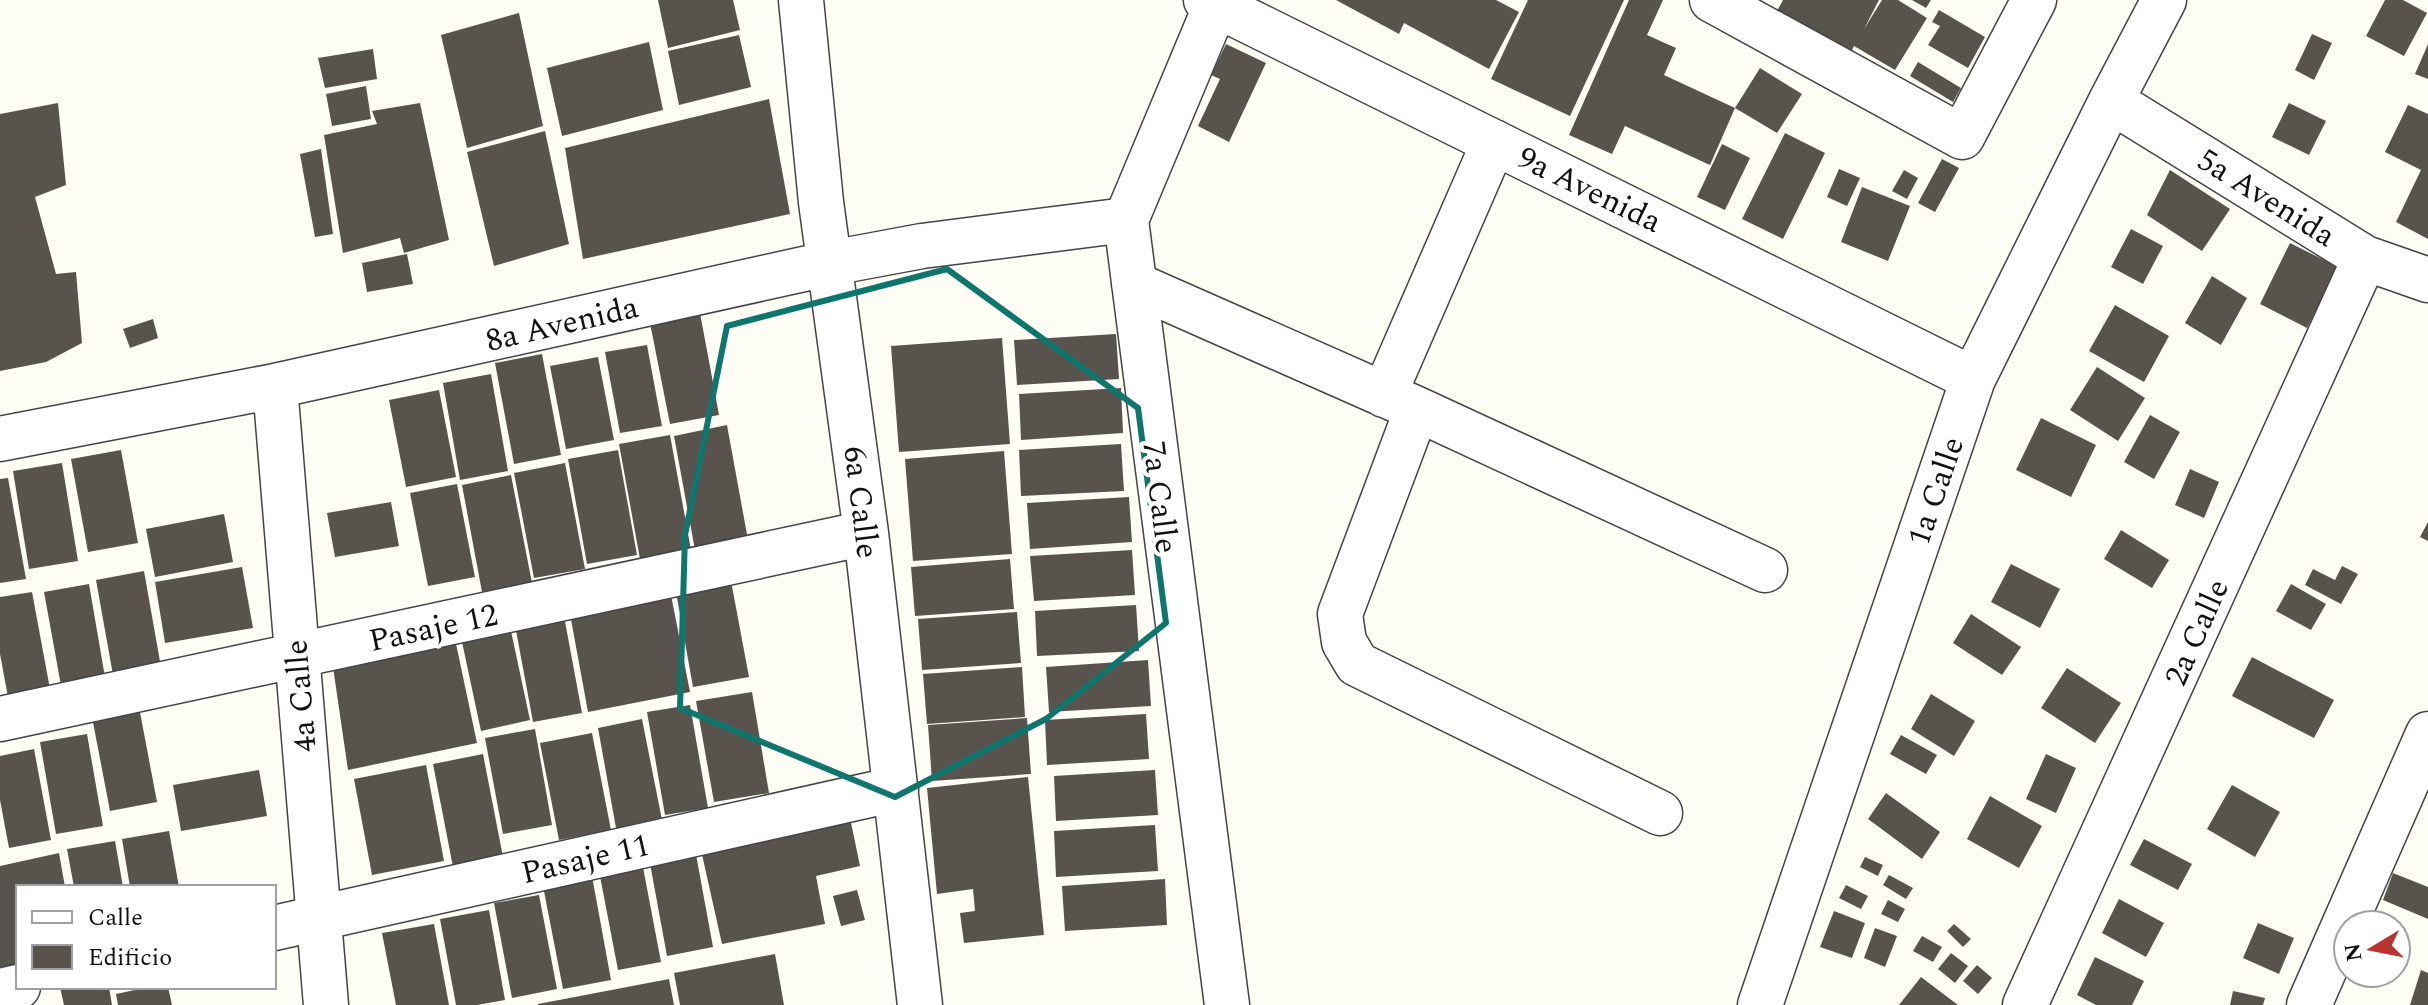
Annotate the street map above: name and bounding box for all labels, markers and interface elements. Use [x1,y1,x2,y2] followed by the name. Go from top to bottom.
[1509,134,1670,247] street label: 9a Avenida
[2187,136,2345,260] street label: 5a Avenida
[481,283,644,366] street label: 8a Avenida
[1895,430,1978,553] street label: 1a Calle
[1128,438,1191,556] street label: 7a Calle
[829,443,892,561] street label: 6a Calle
[2152,571,2243,694] street label: 2a Calle
[364,591,502,666] street label: Pasaje 12
[272,638,331,754] street label: 4a Calle
[516,821,654,898] street label: Pasaje 11
[16,885,276,989] legend
[88,900,143,936] text: Calle
[2332,909,2412,989] north arrow
[88,940,172,976] text: Edificio
[2336,940,2372,964] text: N

